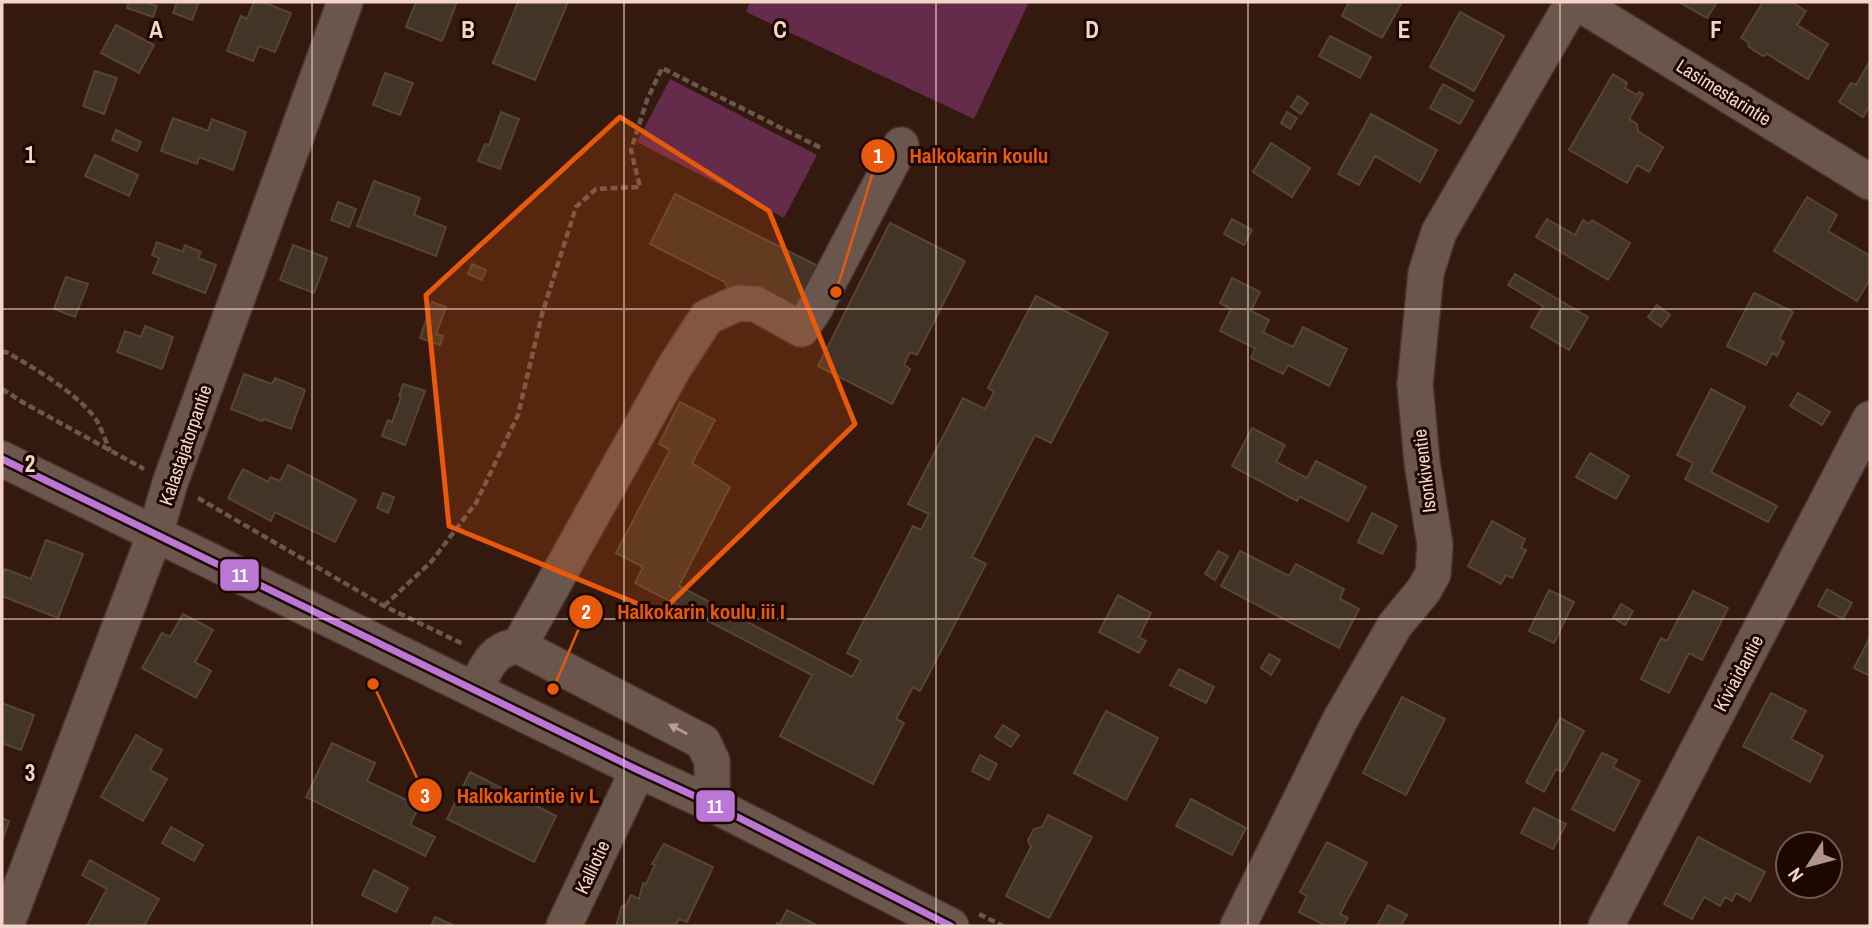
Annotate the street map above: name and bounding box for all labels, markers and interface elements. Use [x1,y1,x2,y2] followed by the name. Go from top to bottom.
[149,14,163,45] text: A
[461,14,475,45] text: B
[773,14,787,45] text: C
[1085,14,1099,45] text: D
[1398,14,1410,45] text: E
[1710,14,1722,45] text: F
[1672,53,1776,131] street label: Lasimestarintie
[860,135,1062,177] callout: Halkokarin koulu
[25,139,36,170] text: 1
[873,141,883,170] text: 1
[910,141,1048,170] text: Halkokarin koulu
[152,381,218,509] street label: Kalastajatorpantie
[1406,428,1442,514] street label: Isonkiventie
[25,448,35,479] text: 2
[219,558,260,592] line badge: 11
[232,562,249,588] text: 11
[568,591,799,633] callout: Halkokarin koulu iii I
[581,597,591,626] text: 2
[617,597,785,626] text: Halkokarin koulu iii I
[1707,630,1769,716] street label: Kiviaidantie
[668,723,688,735] one-way arrow
[25,757,35,788] text: 3
[408,774,613,816] callout: Halkokarintie iv L
[420,781,430,810] text: 3
[457,781,600,810] text: Halkokarintie iv L
[695,789,736,823] line badge: 11
[707,793,724,819] text: 11
[1774,830,1844,900] north arrow
[568,836,616,898] street label: Kalliotie
[1781,863,1809,887] text: N

